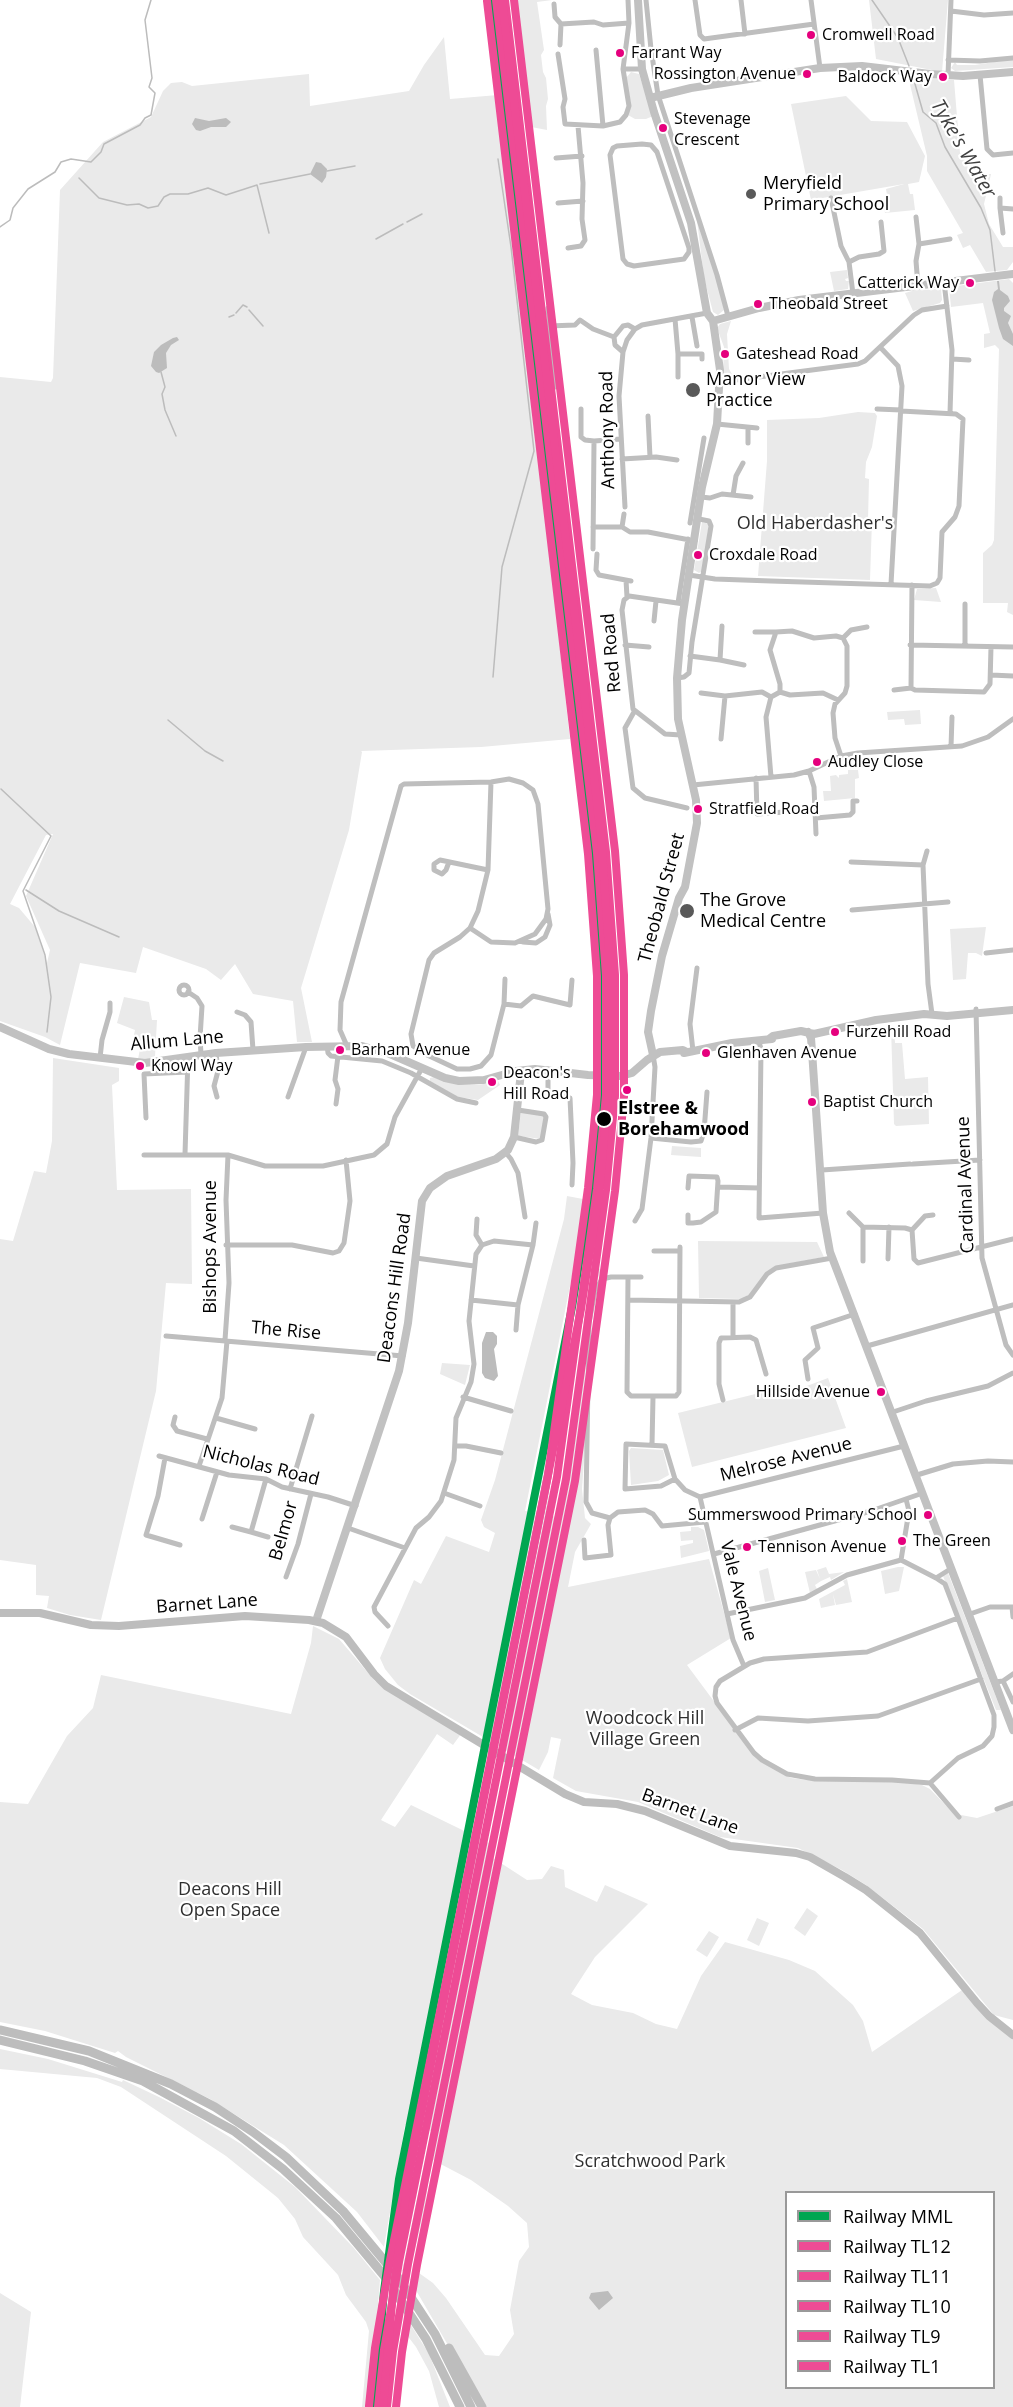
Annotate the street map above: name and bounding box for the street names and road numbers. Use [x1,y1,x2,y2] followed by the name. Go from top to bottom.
[596,371,620,489] street label: Anthony Road
[598,612,626,694] street label: Red Road
[634,831,690,965] street label: Theobald Street
[130,1026,224,1056] street label: Allum Lane
[953,1116,979,1254] street label: Cardinal Avenue
[200,1180,222,1314] street label: Bishops Avenue
[374,1212,416,1364] street label: Deacons Hill Road
[250,1317,322,1345] street label: The Rise
[718,1433,854,1487] street label: Melrose Avenue
[200,1441,322,1491] street label: Nicholas Road
[265,1499,303,1563] street label: Belmor
[715,1539,761,1643] street label: Vale Avenue
[155,1590,259,1618] street label: Barnet Lane
[638,1784,742,1840] street label: Barnet Lane

